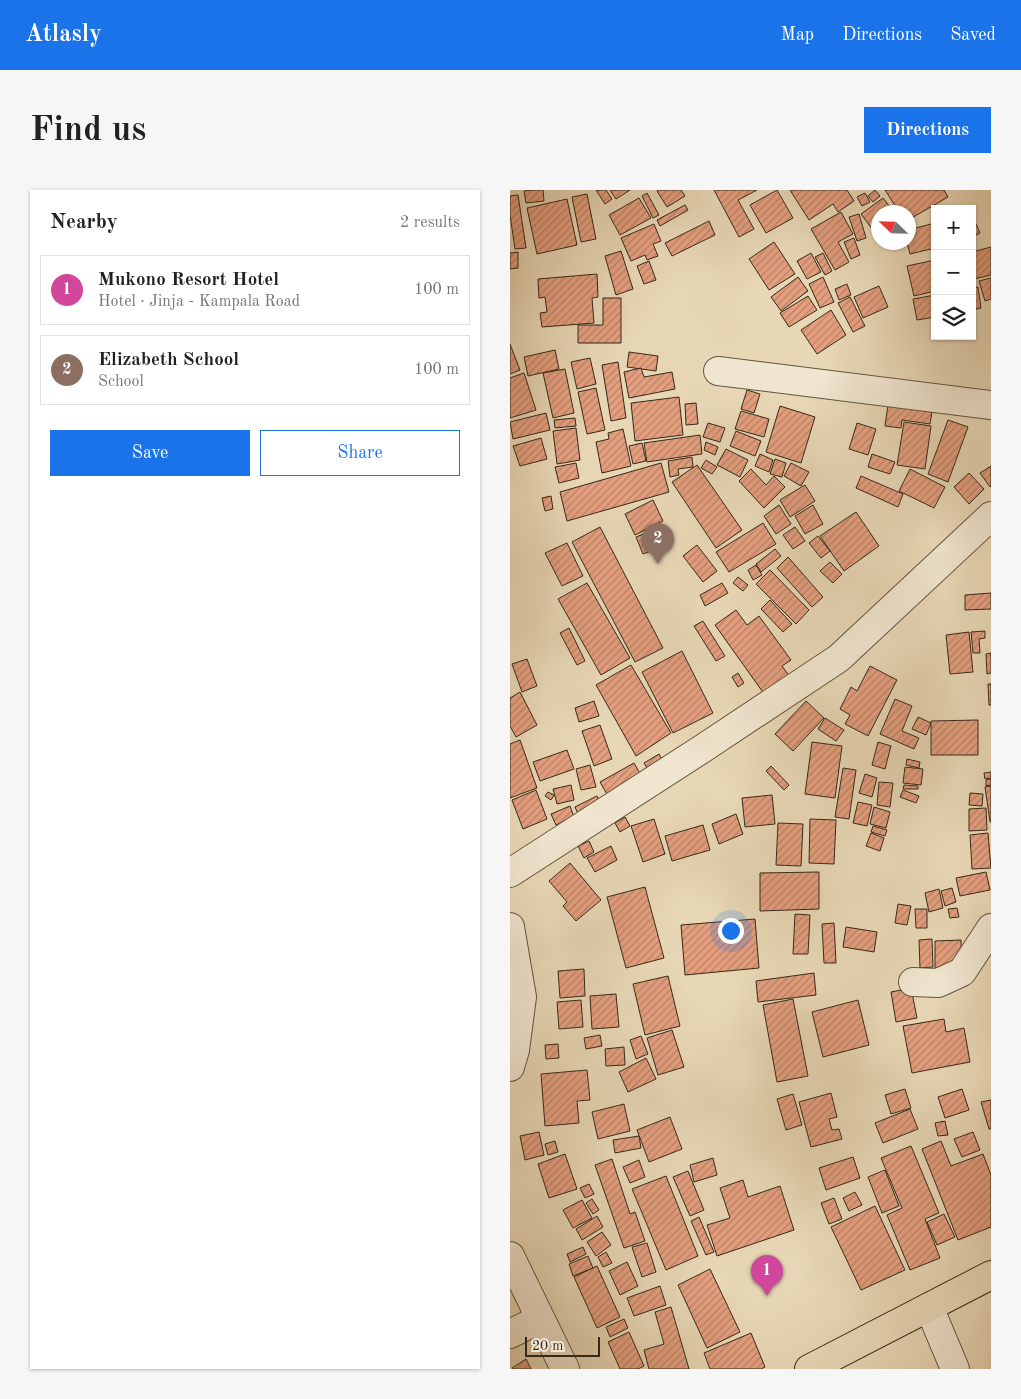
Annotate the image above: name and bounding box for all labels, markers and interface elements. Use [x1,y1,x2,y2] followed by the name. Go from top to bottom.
[25,23,102,47] text: Atlasly
[781,26,814,44] text: Map
[842,26,922,44] text: Directions
[950,26,996,44] text: Saved
[864,107,991,153] button: Directions
[30,113,146,148] text: Find us
[871,205,916,250] north arrow
[931,205,976,340] map controls
[931,205,976,250] button: +
[50,212,118,233] text: Nearby
[400,215,460,231] text: 2 results
[931,250,976,295] button: −
[98,271,279,290] text: Mukono Resort Hotel
[62,282,72,298] text: 1
[414,282,459,298] text: 100 m
[98,294,300,310] text: Hotel · Jinja - Kampala Road
[931,295,976,340] button: layers
[98,351,239,370] text: Elizabeth School
[62,362,72,378] text: 2
[414,362,459,378] text: 100 m
[98,374,144,390] text: School
[50,430,250,476] button: Save
[260,430,460,476] button: Share
[642,523,674,564] pin: 2
[718,918,744,944] your location
[751,1255,783,1296] pin: 1
[525,1334,600,1357] scale bar
[532,1339,563,1353] text: 20 m

